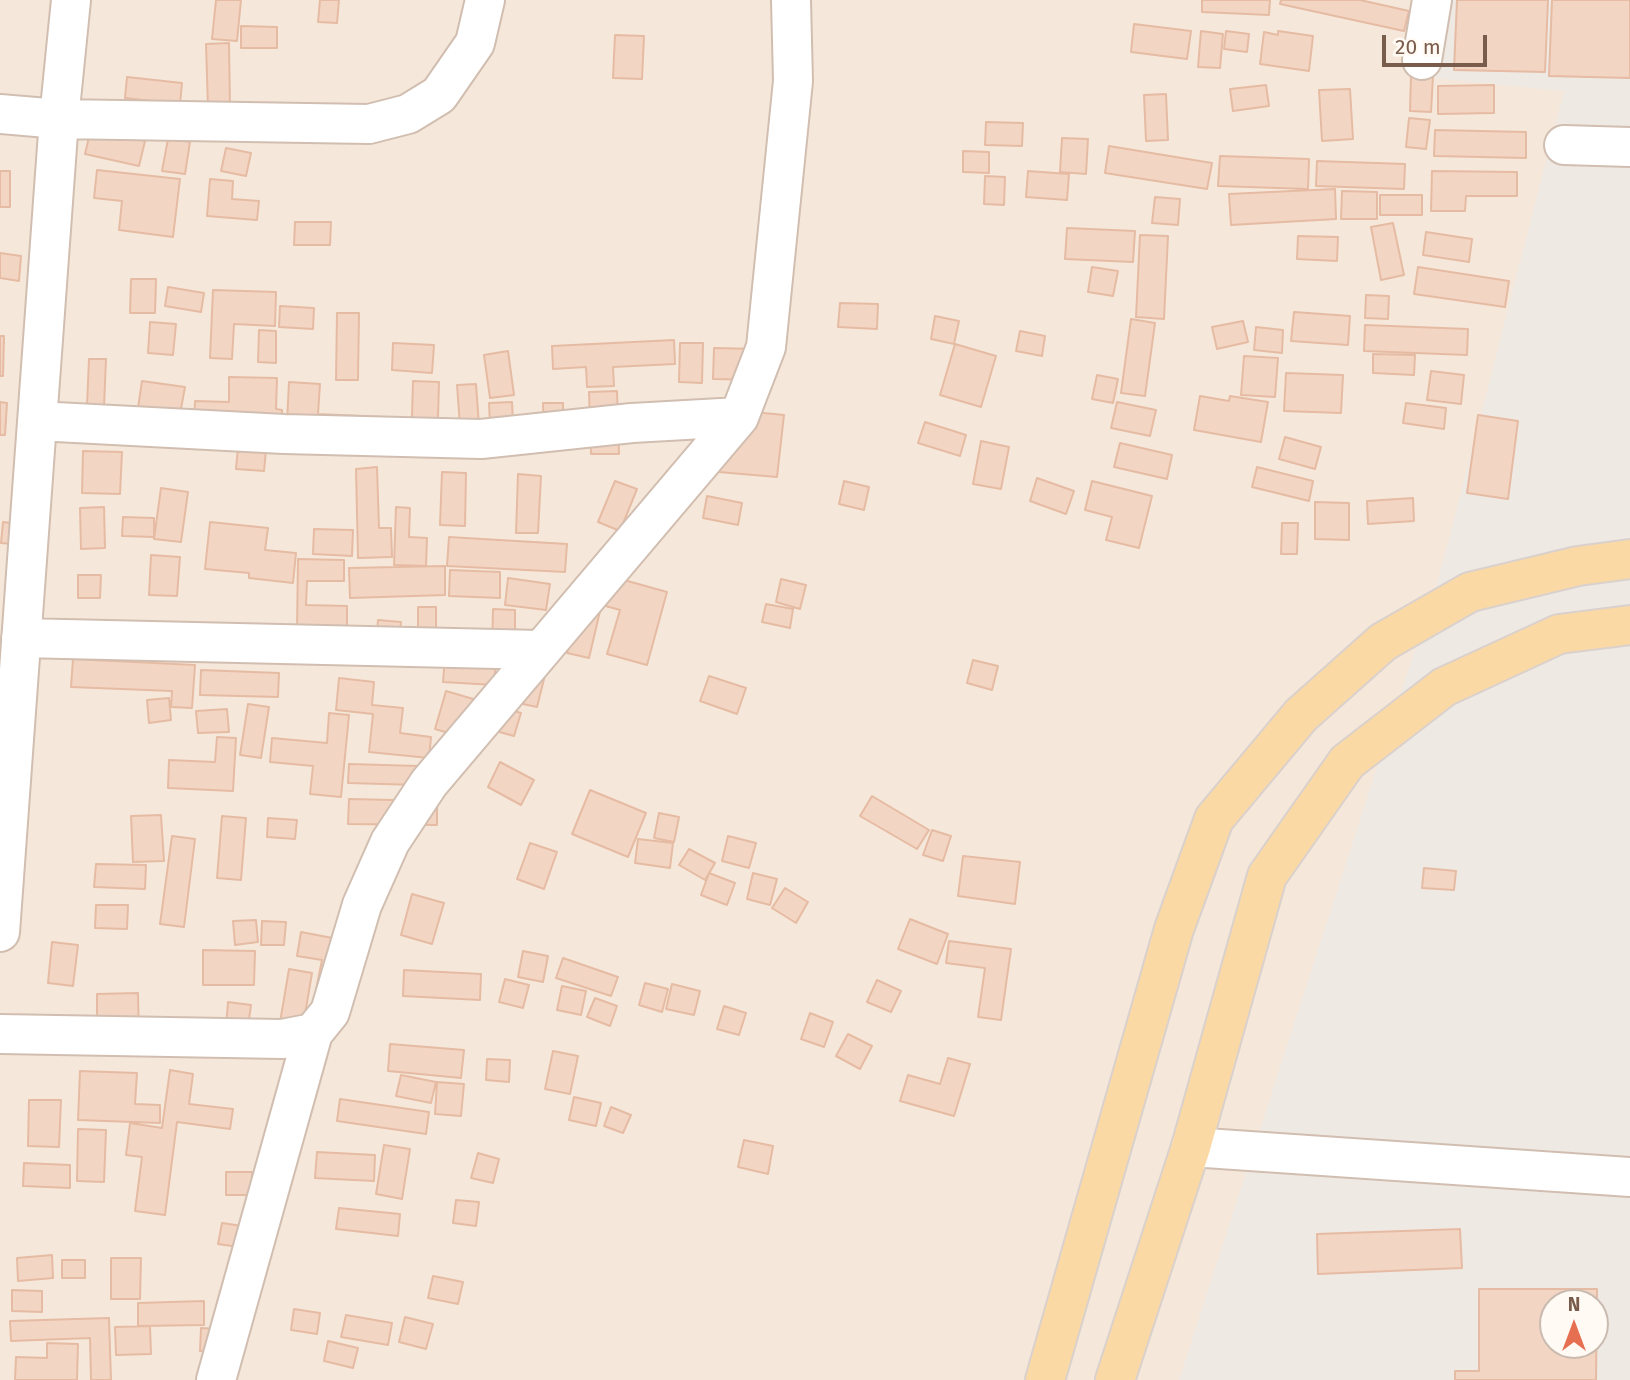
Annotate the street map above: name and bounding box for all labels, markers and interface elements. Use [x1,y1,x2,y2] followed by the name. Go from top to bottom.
[1385,21,1490,65] scale bar
[1395,34,1441,60] text: 20 m
[1539,1289,1609,1359] north arrow
[1568,1293,1580,1316] text: N

